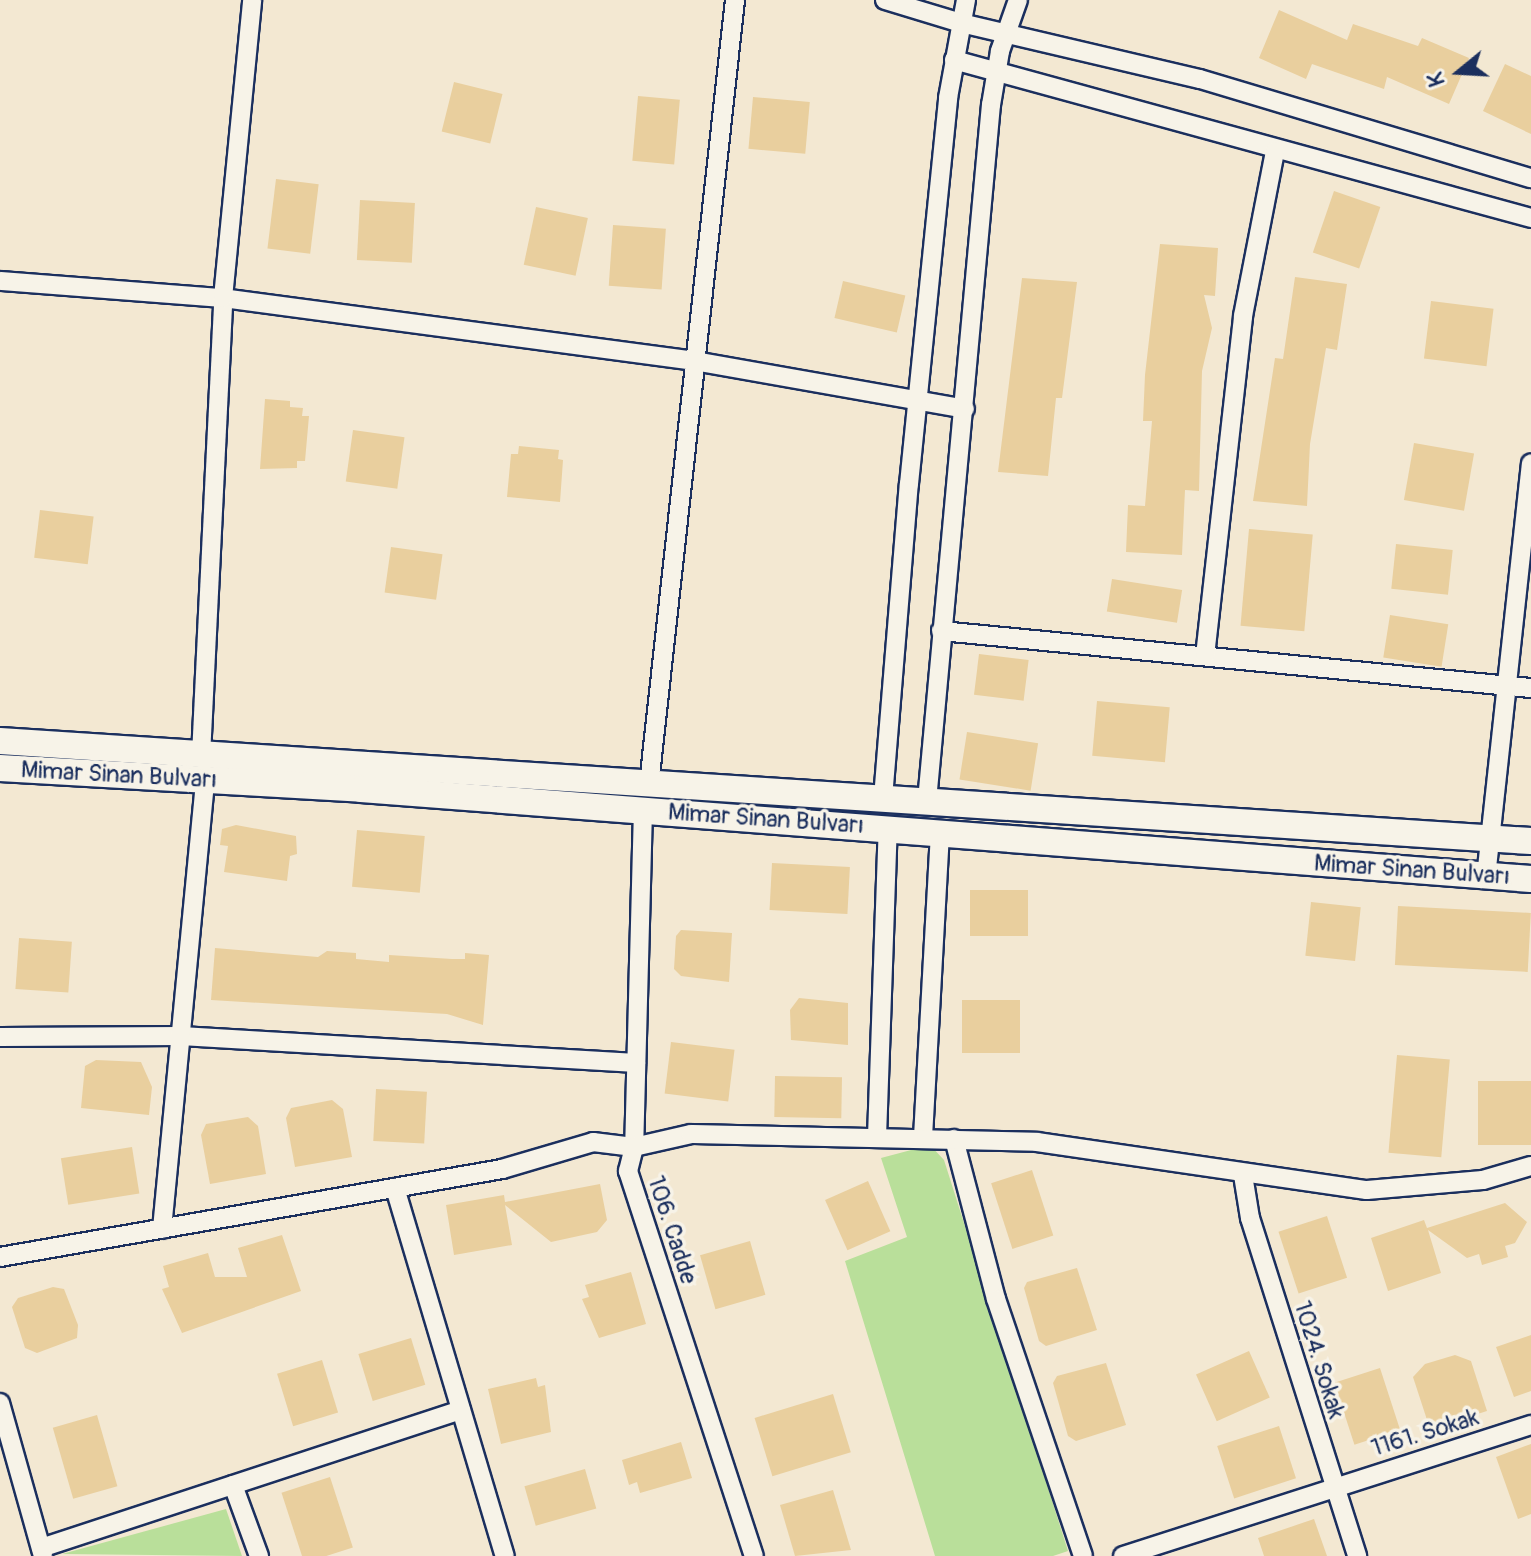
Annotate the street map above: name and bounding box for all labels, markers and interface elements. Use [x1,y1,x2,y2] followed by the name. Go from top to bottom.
[1419,32,1499,112] north arrow
[1421,69,1452,90] text: K
[20,755,218,795] street label: Mimar Sinan Bulvarı
[667,798,865,840] street label: Mimar Sinan Bulvarı
[1313,849,1511,891] street label: Mimar Sinan Bulvarı
[641,1172,703,1288] street label: 106. Cadde
[1287,1298,1351,1422] street label: 1024. Sokak
[1368,1403,1482,1463] street label: 1161. Sokak

